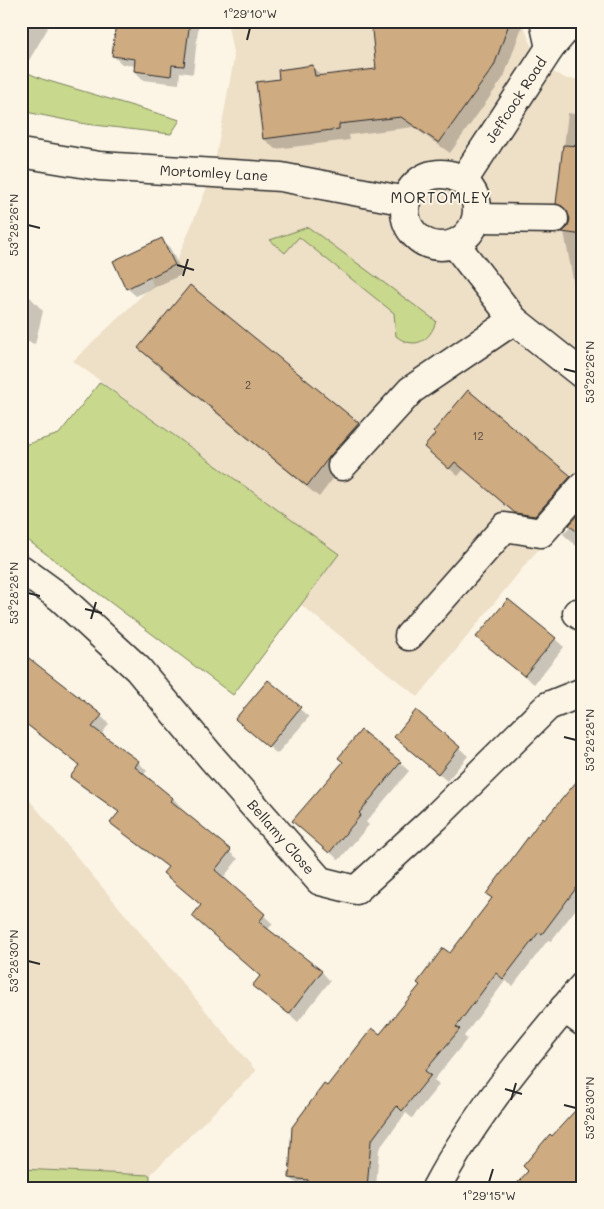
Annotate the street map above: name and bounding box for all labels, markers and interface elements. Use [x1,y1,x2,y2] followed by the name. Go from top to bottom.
[223,5,277,21] text: 1°29'10"W
[481,53,551,146] street label: Jeffcock Road
[159,160,269,185] street label: Mortomley Lane
[391,187,491,207] district label: MORTOMLEY
[5,194,21,256] text: 53°28'26"N
[581,341,597,403] text: 53°28'26"N
[245,377,251,392] house number: 2
[472,428,484,443] house number: 12
[5,562,21,624] text: 53°28'28"N
[581,709,597,771] text: 53°28'28"N
[244,795,319,878] street label: Bellamy Close
[5,930,21,992] text: 53°28'30"N
[581,1077,597,1139] text: 53°28'30"N
[462,1187,516,1203] text: 1°29'15"W

